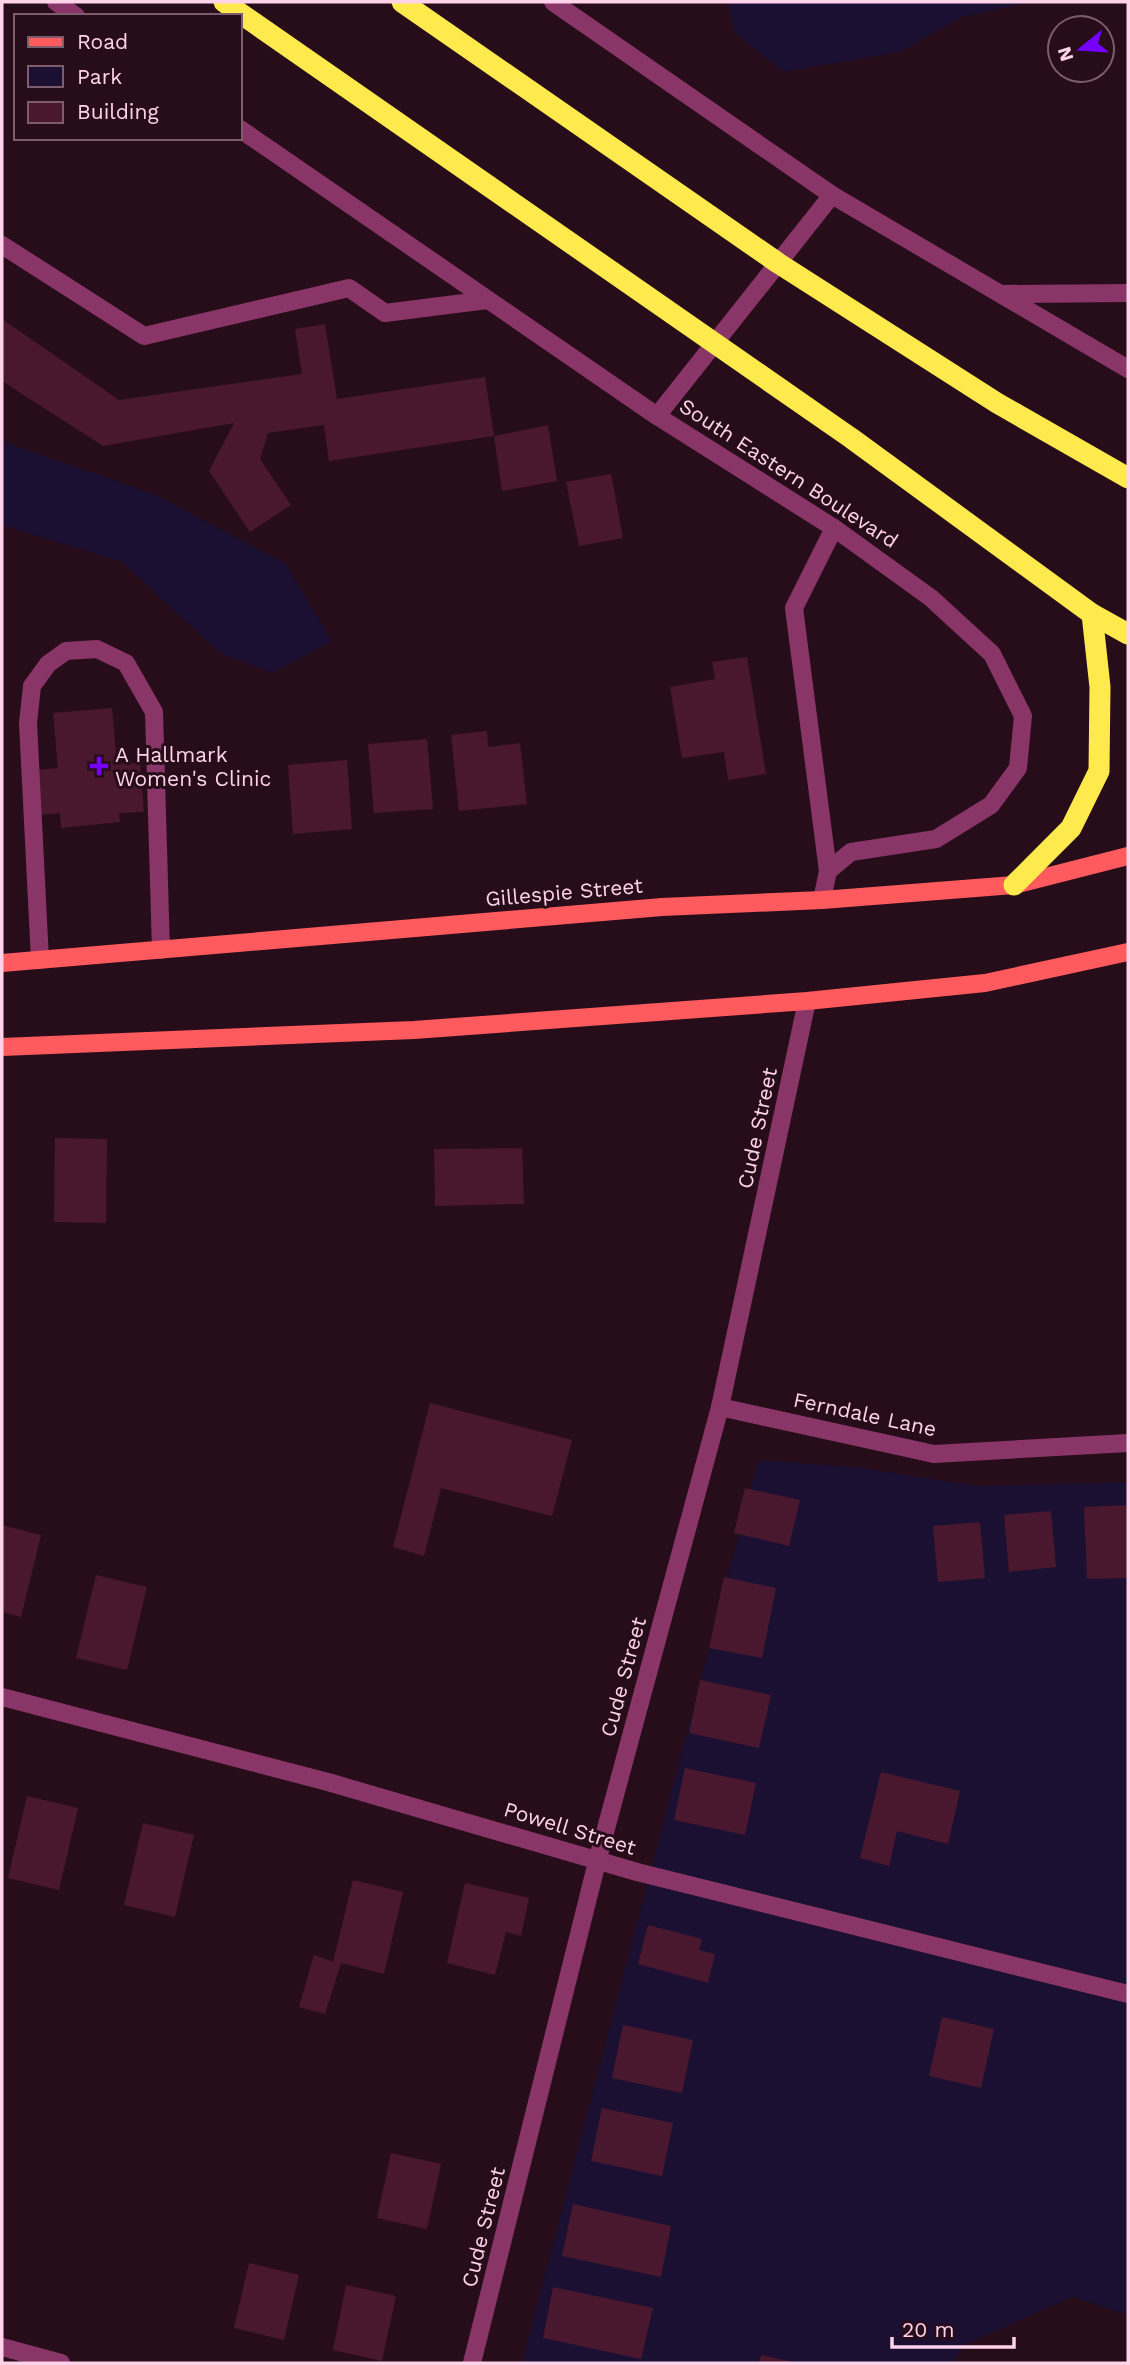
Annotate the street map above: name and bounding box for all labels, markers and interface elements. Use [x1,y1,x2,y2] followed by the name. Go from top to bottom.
[14,14,242,140] legend
[1046,14,1116,84] north arrow
[77,29,128,54] text: Road
[1052,44,1078,64] text: N
[77,64,122,89] text: Park
[77,99,159,124] text: Building
[675,393,903,553] street label: South Eastern Boulevard
[115,742,271,791] place label: A Hallmark Women's Clinic
[89,756,109,776] marker: A Hallmark Women's Clinic
[484,873,644,911] street label: Gillespie Street
[732,1065,782,1191] street label: Cude Street
[791,1387,939,1441] street label: Ferndale Lane
[595,1614,651,1740] street label: Cude Street
[501,1796,639,1860] street label: Powell Street
[456,2164,510,2290] street label: Cude Street
[892,2306,1014,2350] scale bar
[902,2317,954,2342] text: 20 m

